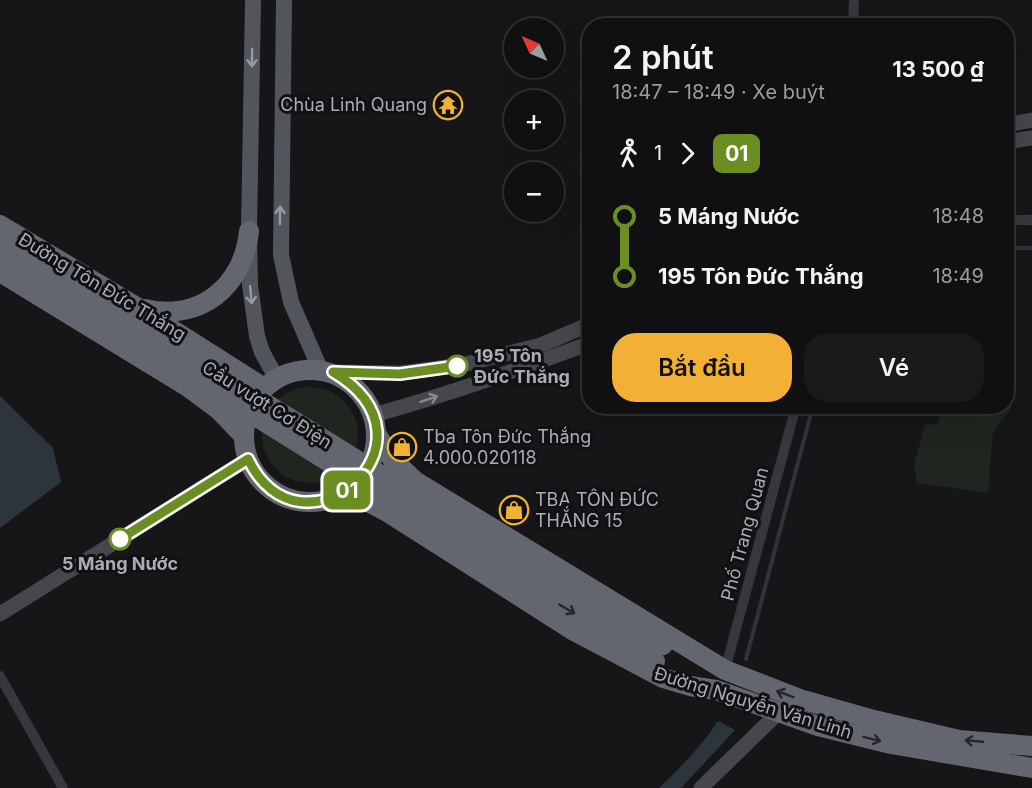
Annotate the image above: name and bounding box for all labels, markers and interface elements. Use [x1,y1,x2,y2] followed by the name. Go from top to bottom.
[504,18,564,78] north arrow
[504,18,564,222] map controls
[612,37,714,77] text: 2 phút
[246,48,258,68] one-way arrow
[892,56,984,82] text: 13 500 ₫
[612,80,825,104] text: 18:47 – 18:49 · Xe buýt
[432,89,464,121] temple icon: Chùa Linh Quang
[504,90,564,150] button: +
[280,94,427,115] place label: Chùa Linh Quang
[612,137,645,170] icon: walk
[671,137,704,170] icon: forward
[654,141,662,165] text: 1
[725,141,748,166] text: 01
[504,162,564,222] button: −
[658,203,800,229] text: 5 Máng Nước
[932,204,984,228] text: 18:48
[274,205,286,225] one-way arrow
[15,228,190,345] street label: Đường Tôn Đức Thắng
[658,263,864,289] text: 195 Tôn Đức Thắng
[932,264,984,288] text: 18:49
[246,285,257,305] one-way arrow
[612,333,792,402] button: Bắt đầu
[804,333,984,402] button: Vé
[474,345,570,387] place label: 195 Tôn Đức Thắng
[446,355,468,377] marker: 195 Tôn Đức Thắng
[199,356,336,453] street label: Cầu vượt Cơ Điện
[419,393,438,404] one-way arrow
[423,426,591,468] place label: Tba Tôn Đức Thắng 4.000.020118
[386,431,418,463] shop icon: Tba Tôn Đức Thắng 4.000.020118
[717,465,772,603] street label: Phố Trang Quan
[320,470,374,510] line badge: 01
[335,478,359,503] text: 01
[535,488,659,531] place label: TBA TÔN ĐỨC THẮNG 15
[498,494,530,526] shop icon: TBA TÔN ĐỨC THẮNG 15
[109,528,131,550] marker: 5 Máng Nước
[62,553,178,574] place label: 5 Máng Nước
[558,603,575,615] one-way arrow
[652,662,854,743] street label: Đường Nguyễn Văn Linh
[776,687,795,698] one-way arrow
[862,734,881,746] one-way arrow
[964,735,984,746] one-way arrow

